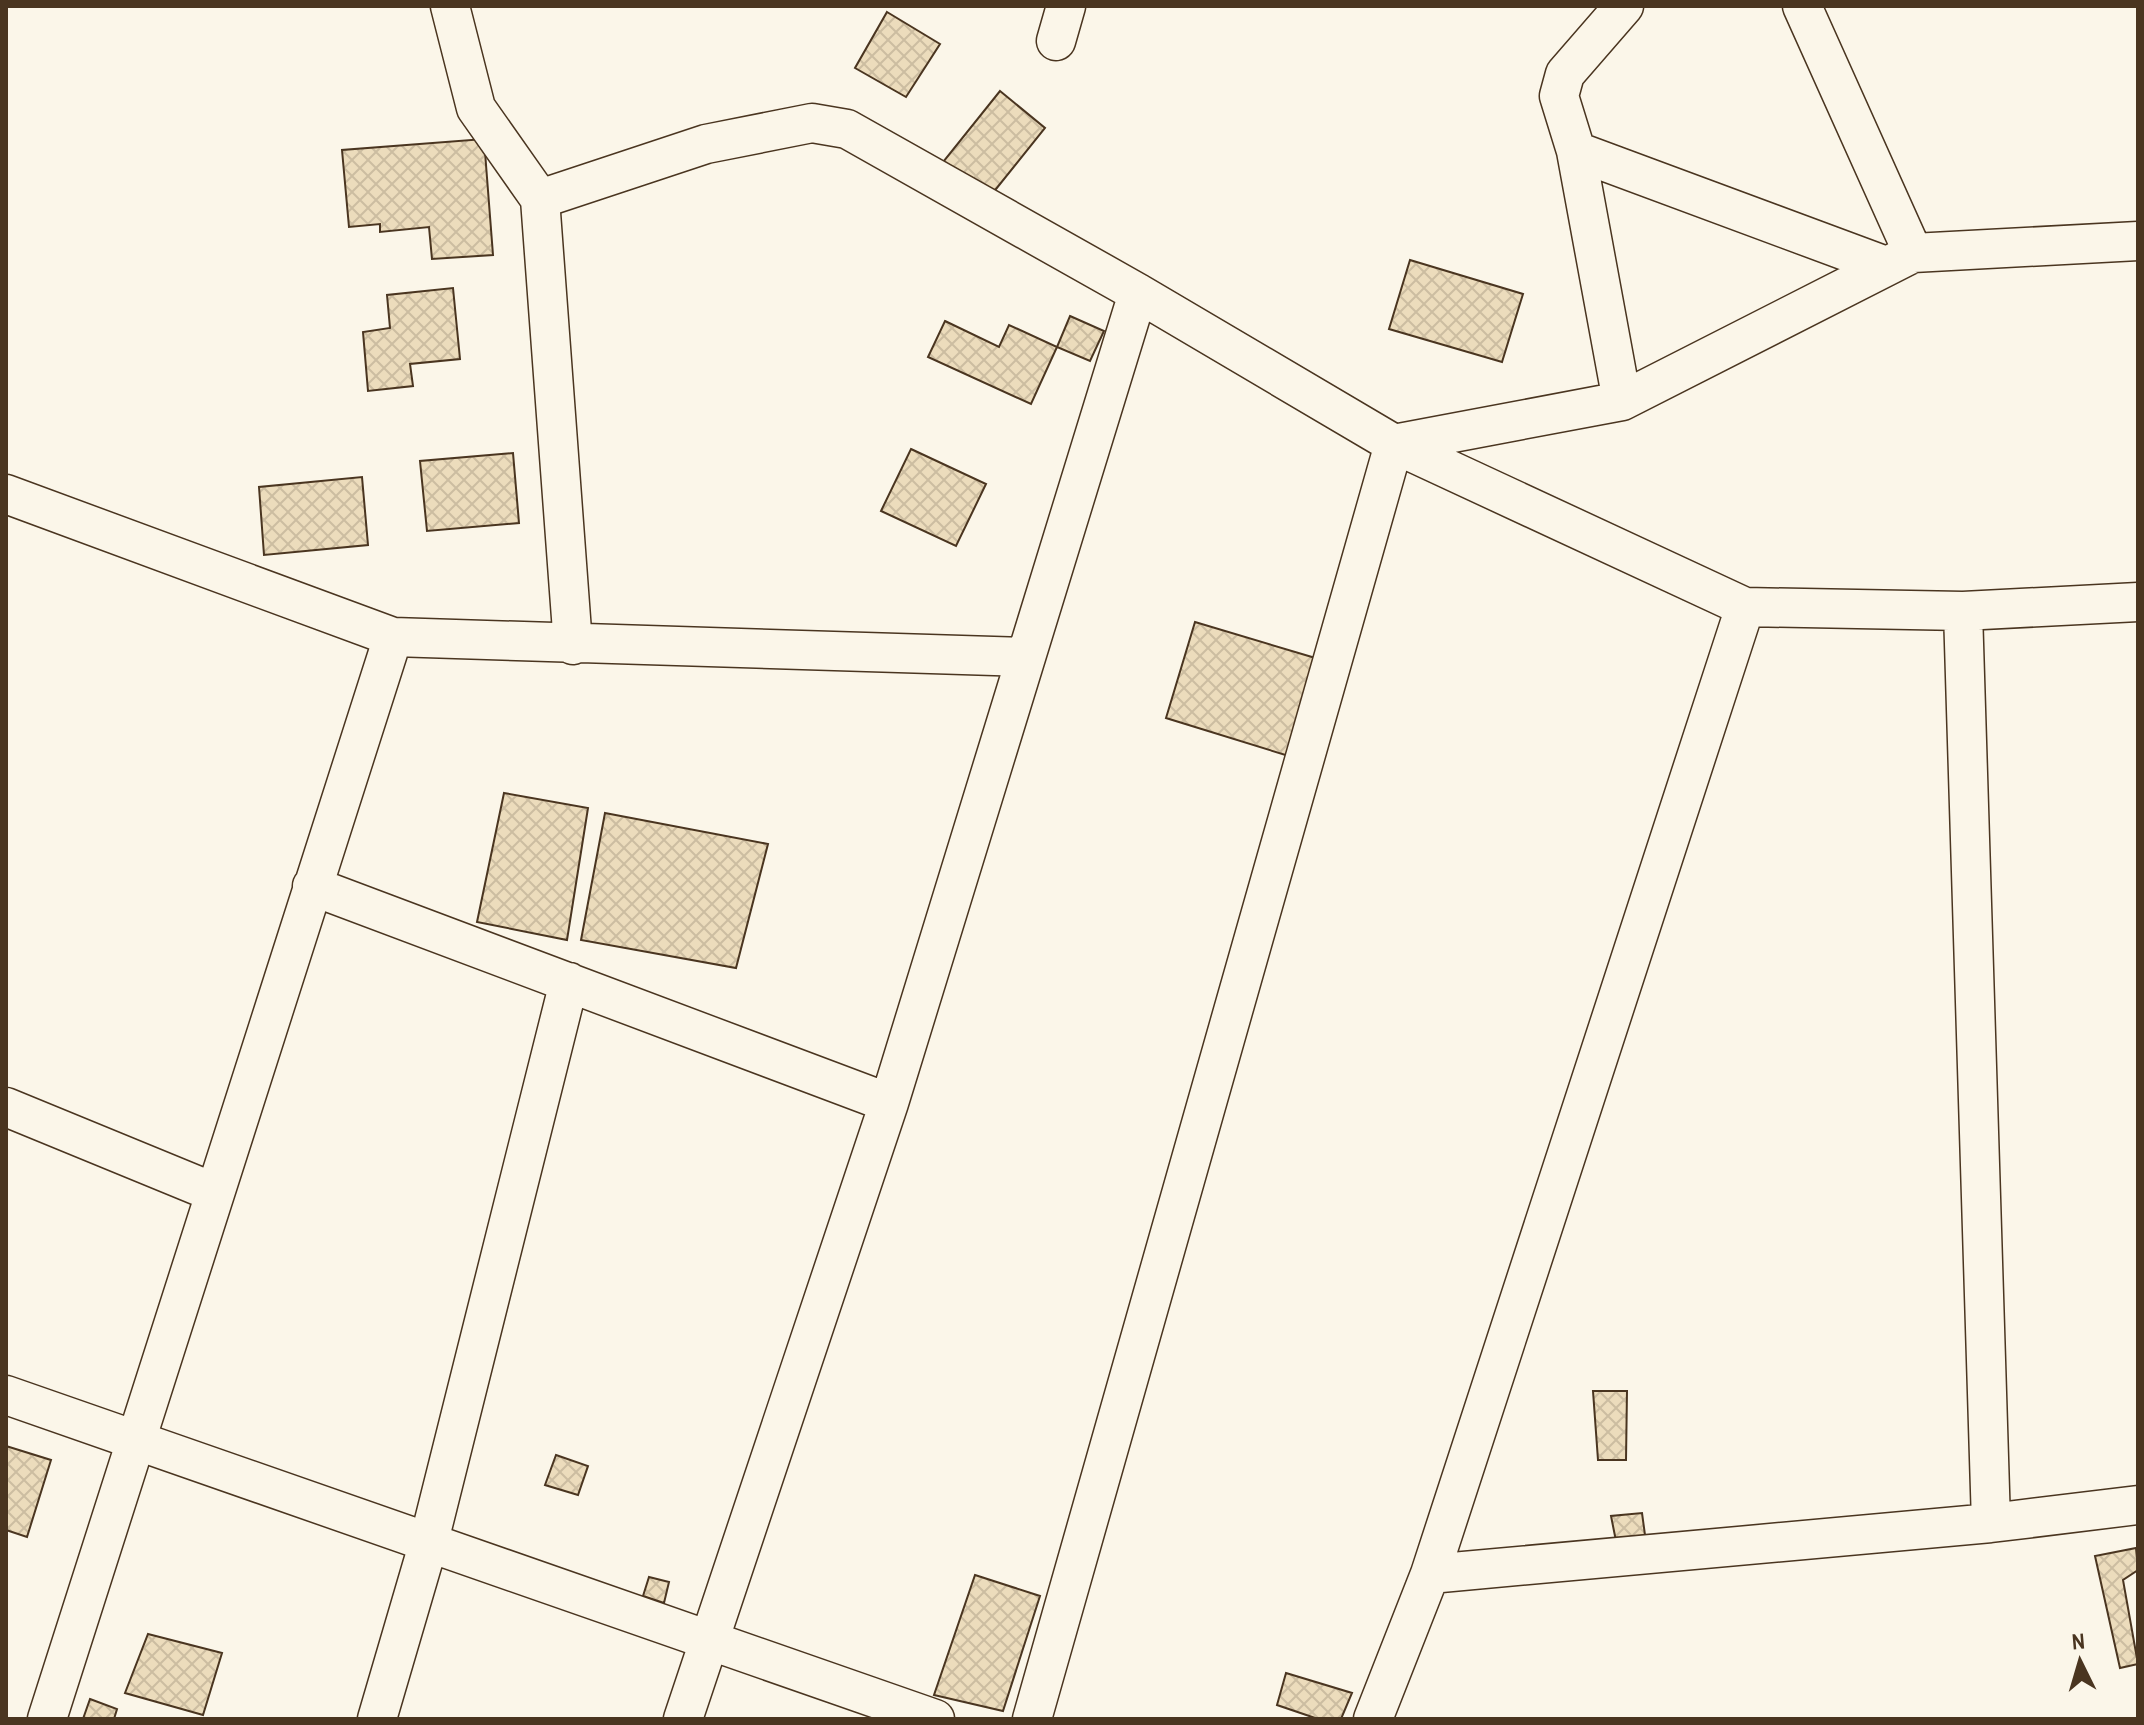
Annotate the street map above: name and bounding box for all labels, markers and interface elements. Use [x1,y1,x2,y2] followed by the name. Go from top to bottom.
[2040,1621,2120,1701] north arrow
[2070,1626,2086,1657] text: N

